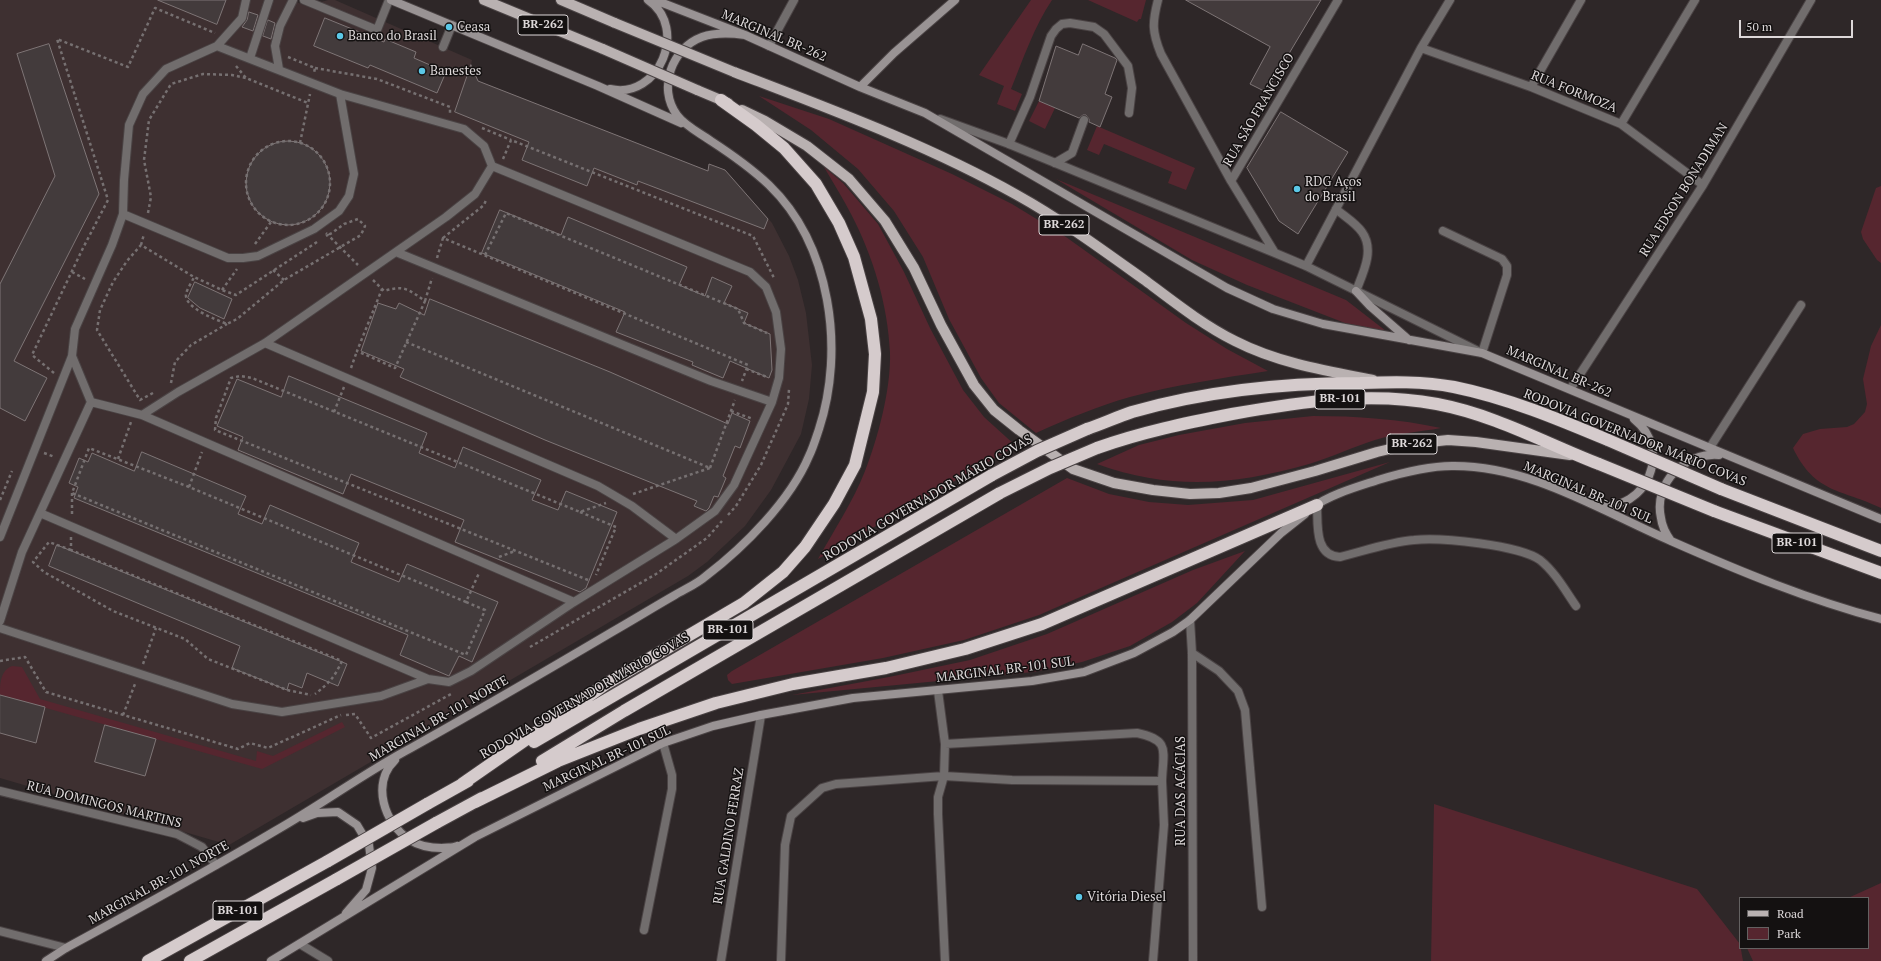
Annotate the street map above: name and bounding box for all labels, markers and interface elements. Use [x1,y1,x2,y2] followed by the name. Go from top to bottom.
[719,7,829,65] street label: MARGINAL BR-262
[1741,12,1855,38] scale bar
[518,15,568,35] road number: BR-262
[457,19,490,35] place label: Ceasa
[1746,19,1772,34] text: 50 m
[444,22,454,32] marker: Ceasa
[348,28,437,44] place label: Banco do Brasil
[335,31,345,41] marker: Banco do Brasil
[1220,51,1298,169] street label: RUA SÃO FRANCISCO
[430,63,481,79] place label: Banestes
[417,66,427,76] marker: Banestes
[1529,68,1619,116] street label: RUA FORMOZA
[1636,120,1732,260] street label: RUA EDSON BONADIMAN
[1305,174,1362,205] place label: RDG Aços do Brasil
[1292,184,1302,194] marker: RDG Aços do Brasil
[1039,215,1089,235] road number: BR-262
[1504,343,1614,401] street label: MARGINAL BR-262
[1521,386,1749,490] street label: RODOVIA GOVERNADOR MÁRIO COVAS
[1315,389,1365,409] road number: BR-101
[821,431,1035,565] street label: RODOVIA GOVERNADOR MÁRIO COVAS
[1387,434,1437,454] road number: BR-262
[1521,459,1655,527] street label: MARGINAL BR-101 SUL
[1772,533,1822,553] road number: BR-101
[703,620,753,640] road number: BR-101
[478,629,692,763] street label: RODOVIA GOVERNADOR MÁRIO COVAS
[935,654,1075,686] street label: MARGINAL BR-101 SUL
[367,673,511,765] street label: MARGINAL BR-101 NORTE
[541,723,673,795] street label: MARGINAL BR-101 SUL
[1173,736,1189,846] street label: RUA DAS ACÁCIAS
[711,767,747,905] street label: RUA GALDINO FERRAZ
[25,778,183,832] street label: RUA DOMINGOS MARTINS
[86,838,232,928] street label: MARGINAL BR-101 NORTE
[1087,889,1166,905] place label: Vitória Diesel
[1074,892,1084,902] marker: Vitória Diesel
[1739,897,1869,949] legend
[213,901,263,921] road number: BR-101
[1777,906,1804,921] text: Road
[1777,926,1801,941] text: Park

